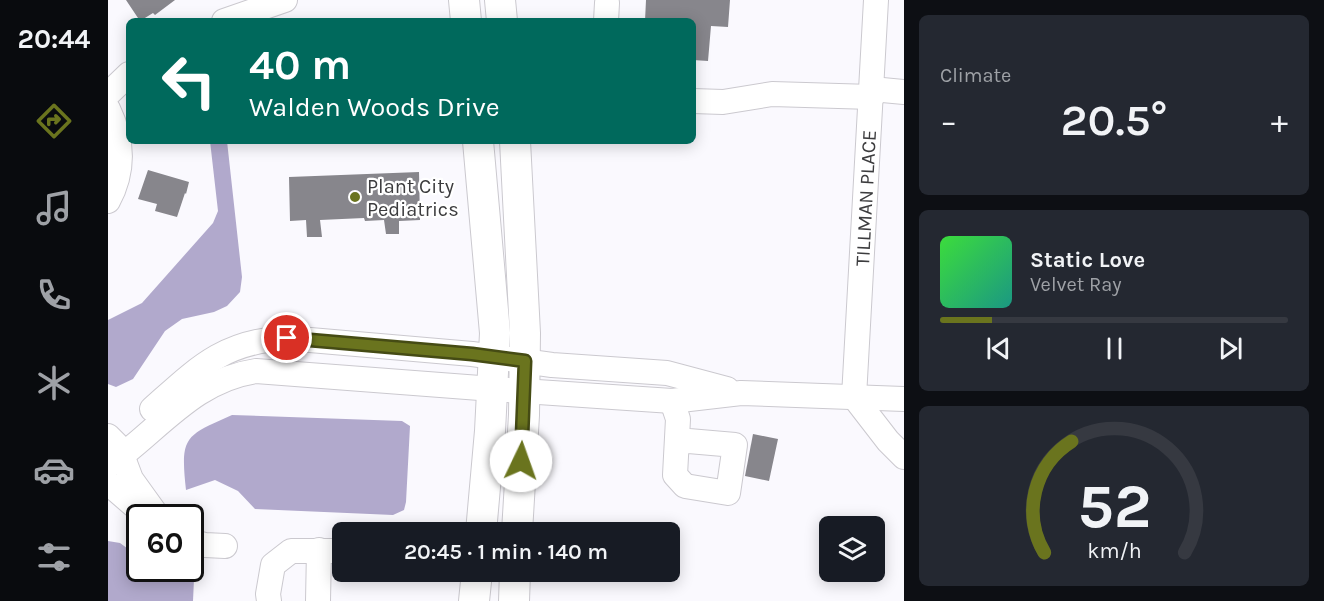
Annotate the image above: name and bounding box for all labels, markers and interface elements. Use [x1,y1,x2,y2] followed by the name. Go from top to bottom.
[18,23,90,55] text: 20:44
[249,40,351,90] text: 40 m
[150,42,228,120] icon: left
[940,64,1011,87] text: Climate
[249,91,500,123] text: Walden Woods Drive
[1061,94,1167,146] text: 20.5°
[33,100,75,142] icon: directions
[940,102,957,140] text: −
[1271,102,1288,140] text: +
[851,129,881,267] street label: TILLMAN PLACE
[367,175,459,221] place label: Plant City Pediatrics
[33,187,75,229] icon: music
[348,190,362,204] marker: Plant City Pediatrics
[1030,247,1145,273] text: Static Love
[1030,273,1122,296] text: Velvet Ray
[33,274,75,316] icon: phone
[261,312,312,363] pin
[270,321,303,354] icon: arrive
[982,332,1015,365] icon: previous
[1098,332,1131,365] icon: pause
[1214,332,1247,365] icon: next
[33,362,75,404] icon: climate
[489,429,553,493] position arrow
[33,449,75,491] icon: car
[1077,470,1151,543] text: 52
[126,504,204,582] speed limit sign: 60
[819,516,885,582] map controls
[819,516,885,582] button: layers
[33,536,75,578] icon: filters
[1087,538,1141,563] text: km/h
[404,539,608,565] text: 20:45 · 1 min · 140 m

